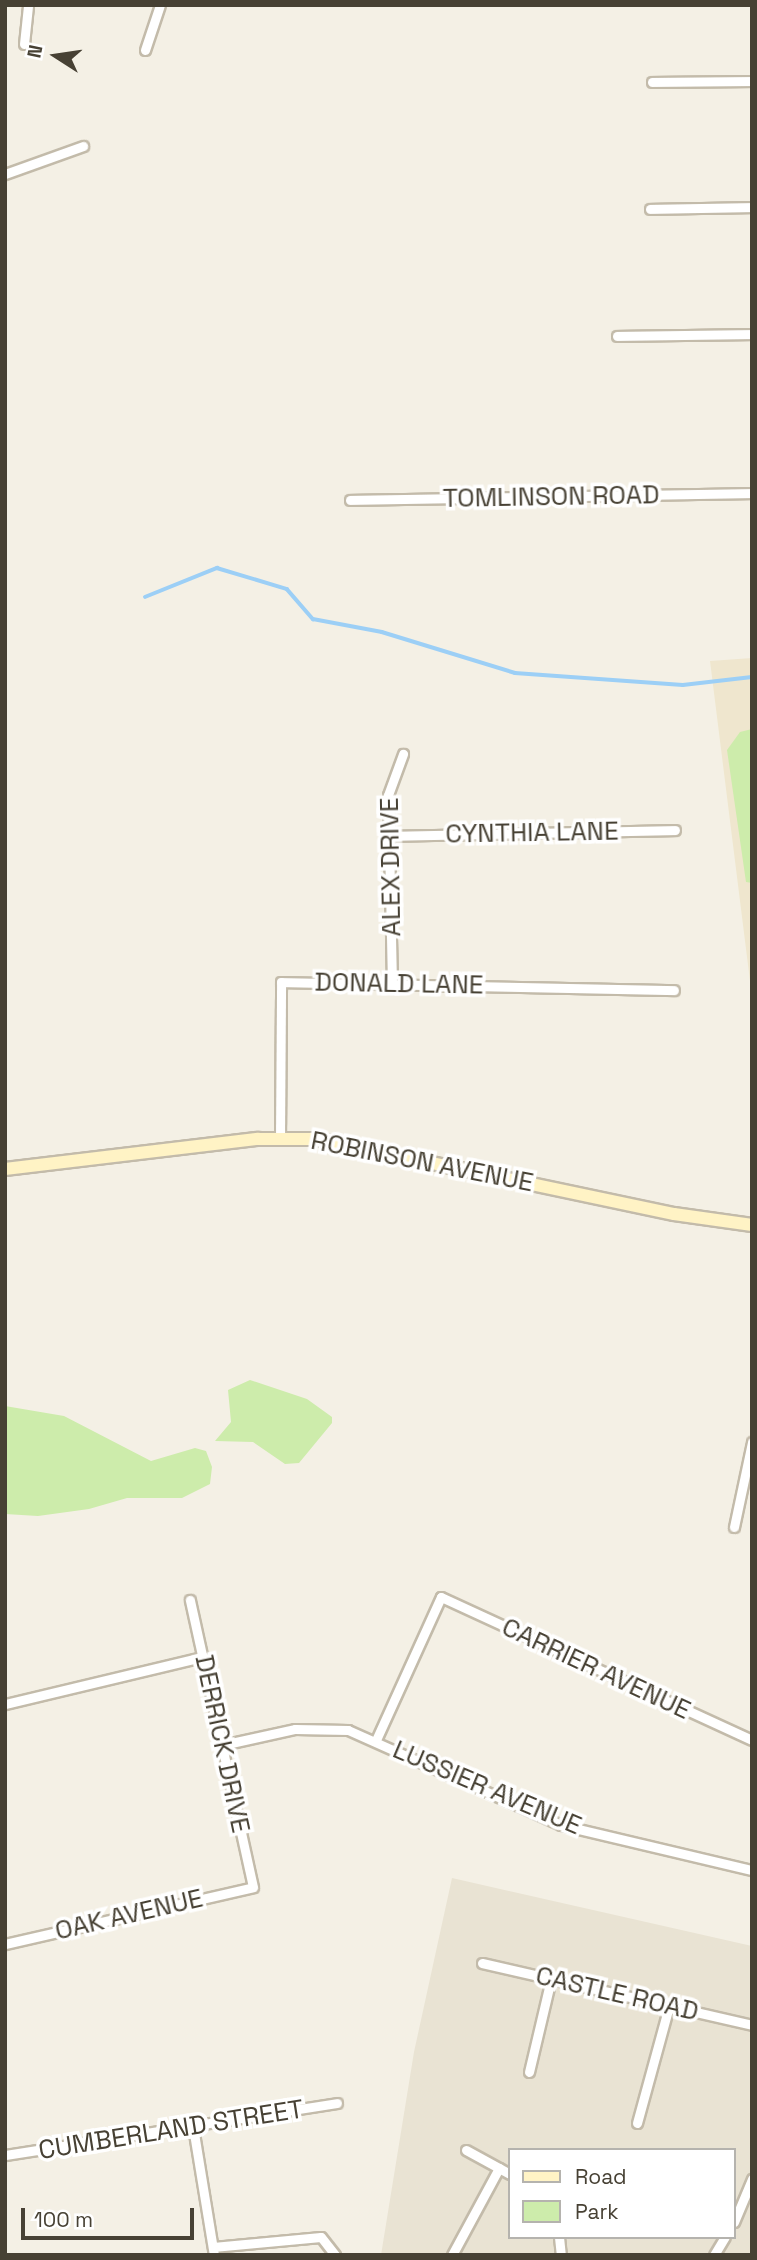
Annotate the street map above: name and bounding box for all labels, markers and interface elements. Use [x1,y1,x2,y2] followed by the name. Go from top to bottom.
[21,21,91,91] north arrow
[21,43,49,60] text: N
[442,480,660,514] street label: TOMLINSON ROAD
[374,797,408,937] street label: ALEX DRIVE
[445,816,619,850] street label: CYNTHIA LANE
[314,967,484,1001] street label: DONALD LANE
[308,1125,536,1199] street label: ROBINSON AVENUE
[497,1612,695,1726] street label: CARRIER AVENUE
[188,1652,256,1836] street label: DERRICK DRIVE
[388,1734,586,1842] street label: LUSSIER AVENUE
[52,1883,206,1947] street label: OAK AVENUE
[533,1960,701,2028] street label: CASTLE ROAD
[36,2094,306,2166] street label: CUMBERLAND STREET
[508,2148,736,2239] legend
[575,2163,627,2190] text: Road
[24,2194,198,2238] scale bar
[575,2198,619,2225] text: Park
[34,2206,93,2233] text: 100 m

